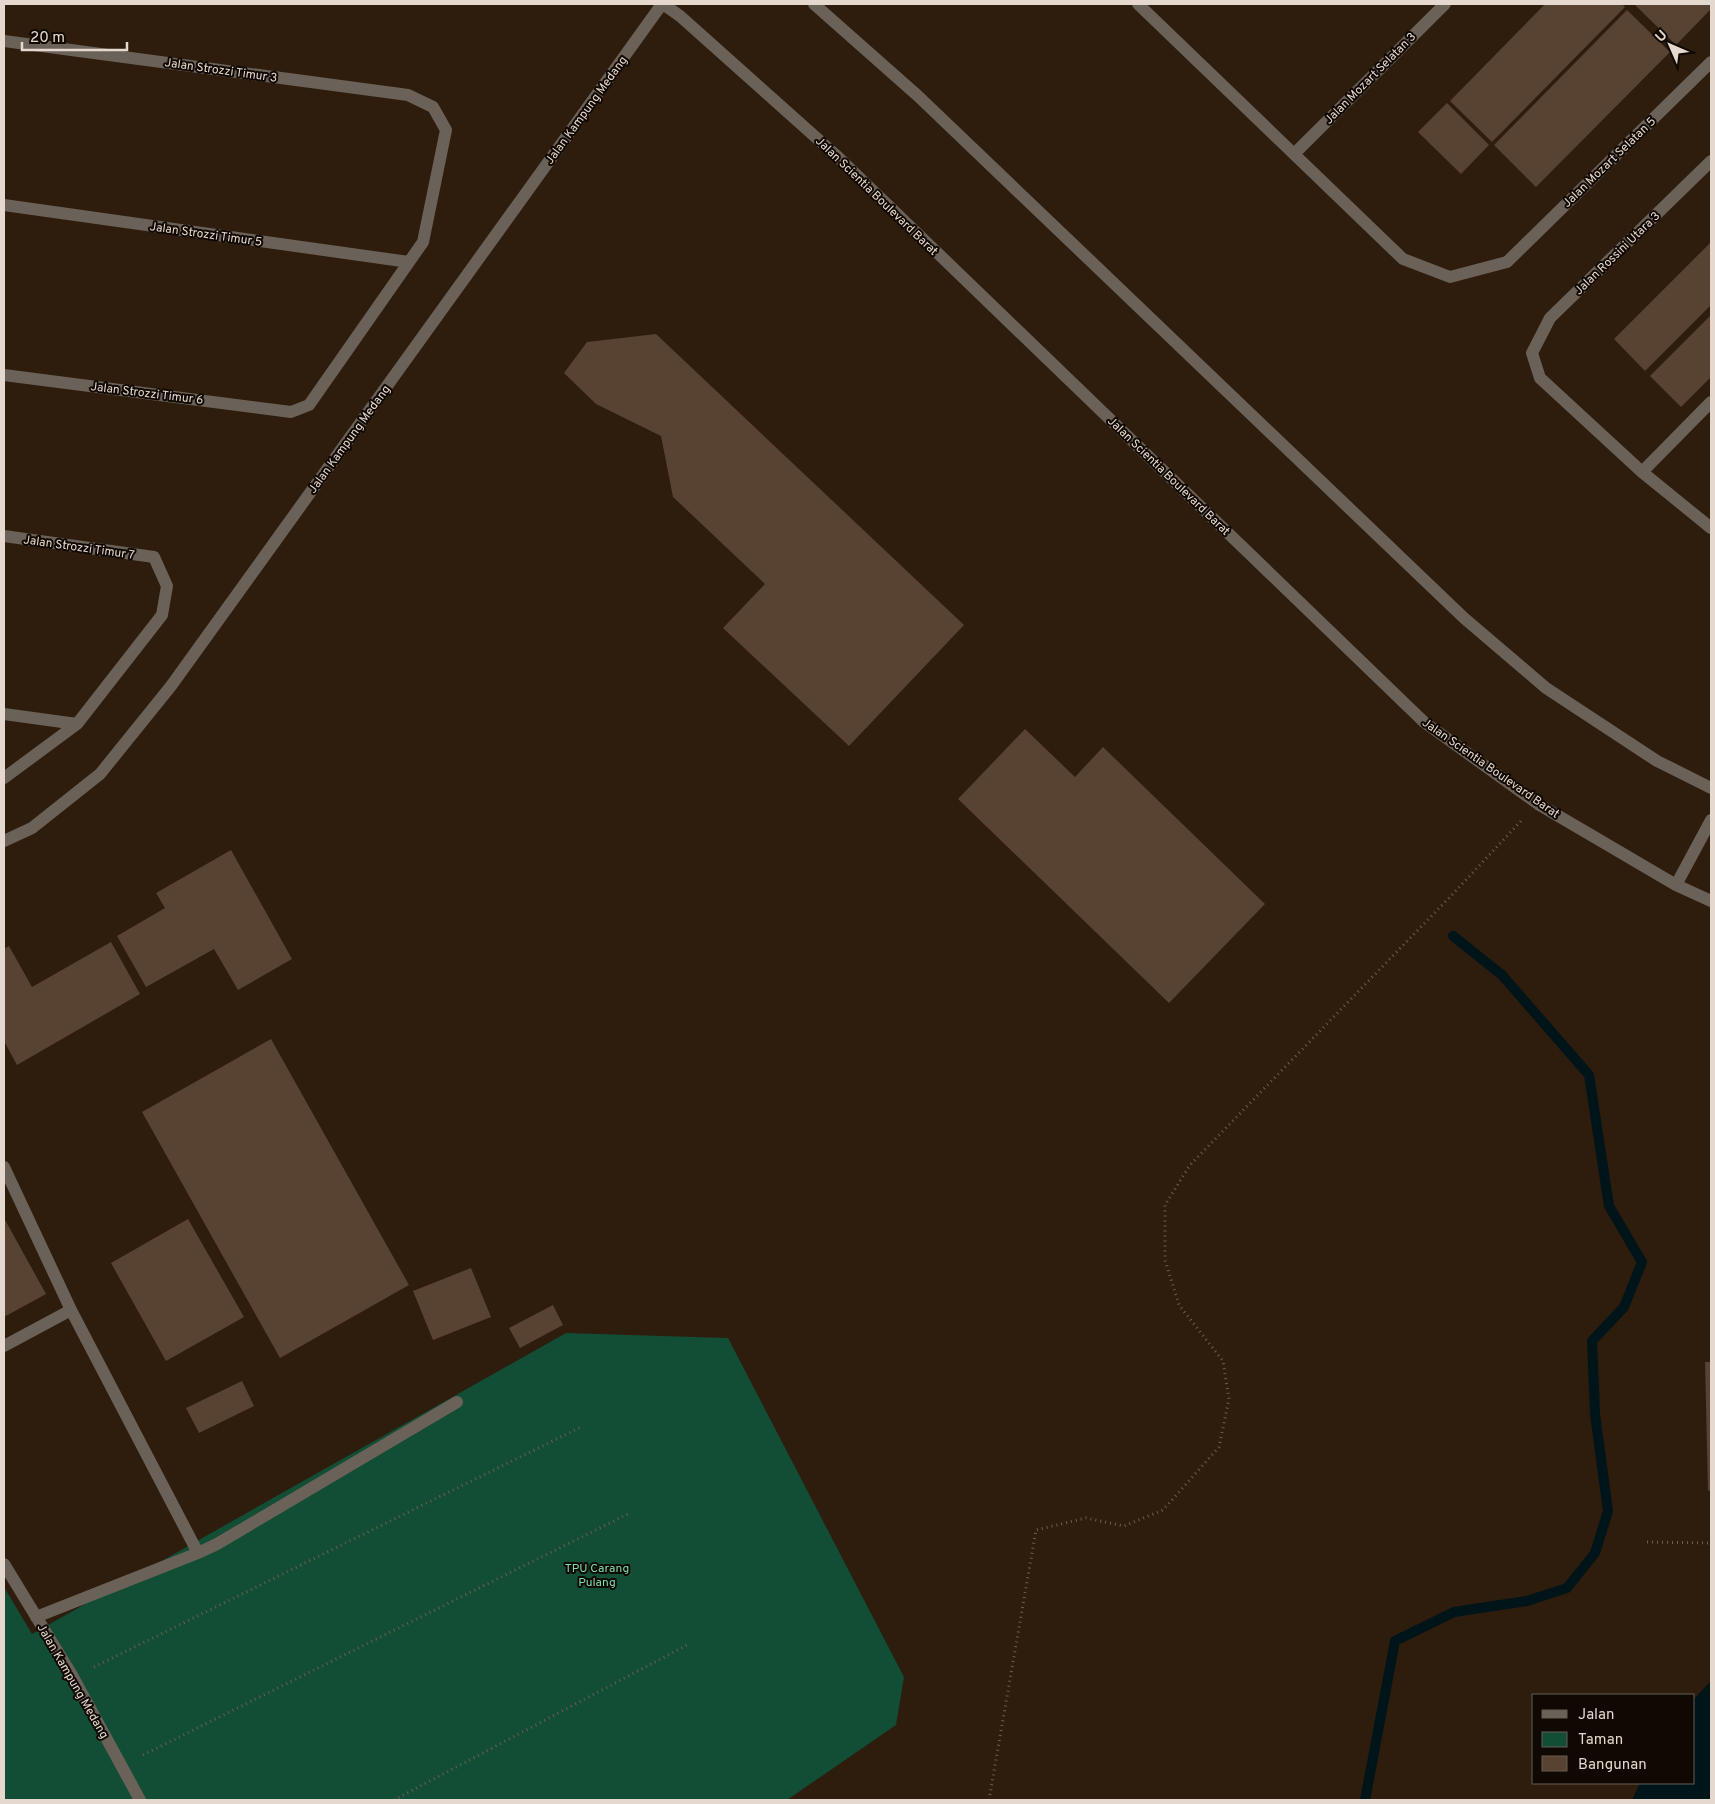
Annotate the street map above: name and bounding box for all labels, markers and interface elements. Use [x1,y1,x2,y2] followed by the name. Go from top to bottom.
[22,20,128,52] scale bar
[1645,20,1695,70] north arrow
[1652,27,1671,46] text: U
[30,29,65,48] text: 20 m
[1321,29,1420,128] street label: Jalan Mozart Selatan 3
[542,53,631,168] street label: Jalan Kampung Medang
[164,55,278,87] street label: Jalan Strozzi Timur 3
[1560,114,1660,211] street label: Jalan Mozart Selatan 5
[812,134,941,260] street label: Jalan Scientia Boulevard Barat
[1571,209,1664,299] street label: Jalan Rossini Utara 3
[148,219,263,251] street label: Jalan Strozzi Timur 5
[90,379,204,409] street label: Jalan Strozzi Timur 6
[305,382,394,497] street label: Jalan Kampung Medang
[1104,414,1233,540] street label: Jalan Scientia Boulevard Barat
[22,532,135,564] street label: Jalan Strozzi Timur 7
[1419,715,1562,823] street label: Jalan Scientia Boulevard Barat
[565,1561,629,1591] park label: TPU Carang Pulang
[33,1621,112,1742] street label: Jalan Kampung Medang
[1532,1694,1695,1784] legend
[1578,1706,1615,1725] text: Jalan
[1578,1731,1623,1750] text: Taman
[1578,1756,1647,1775] text: Bangunan

